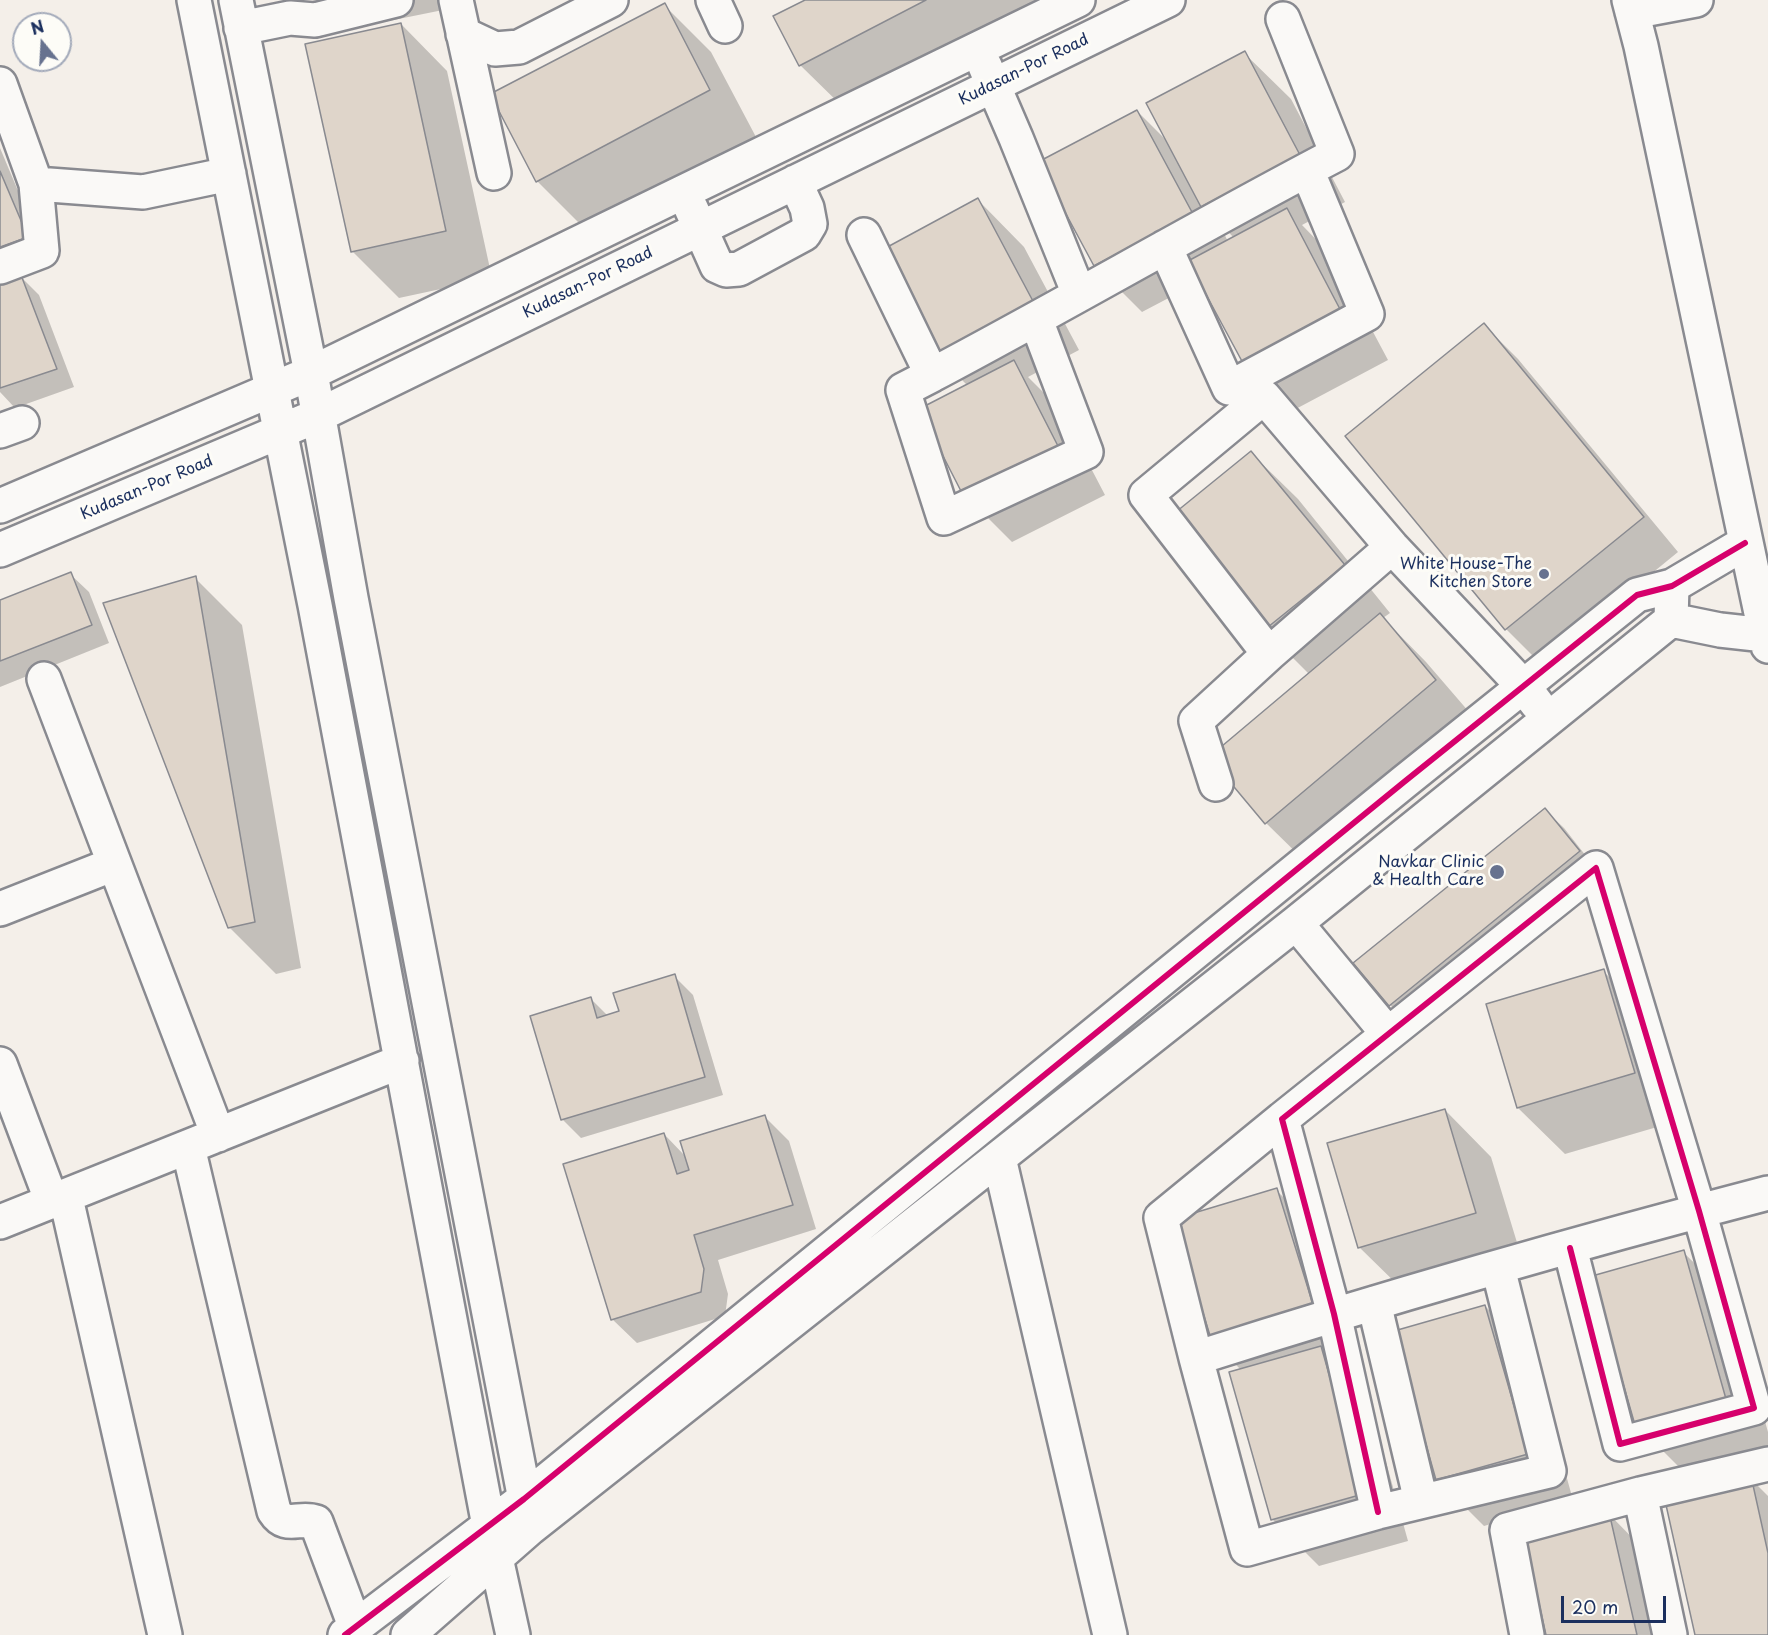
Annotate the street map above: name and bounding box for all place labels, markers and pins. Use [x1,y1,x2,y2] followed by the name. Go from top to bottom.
[1400,555,1532,593] place label: White House-The Kitchen Store
[1537,567,1551,581] marker: White House-The Kitchen Store
[1372,853,1484,891] place label: Navkar Clinic & Health Care
[1488,863,1506,881] marker: Navkar Clinic & Health Care

